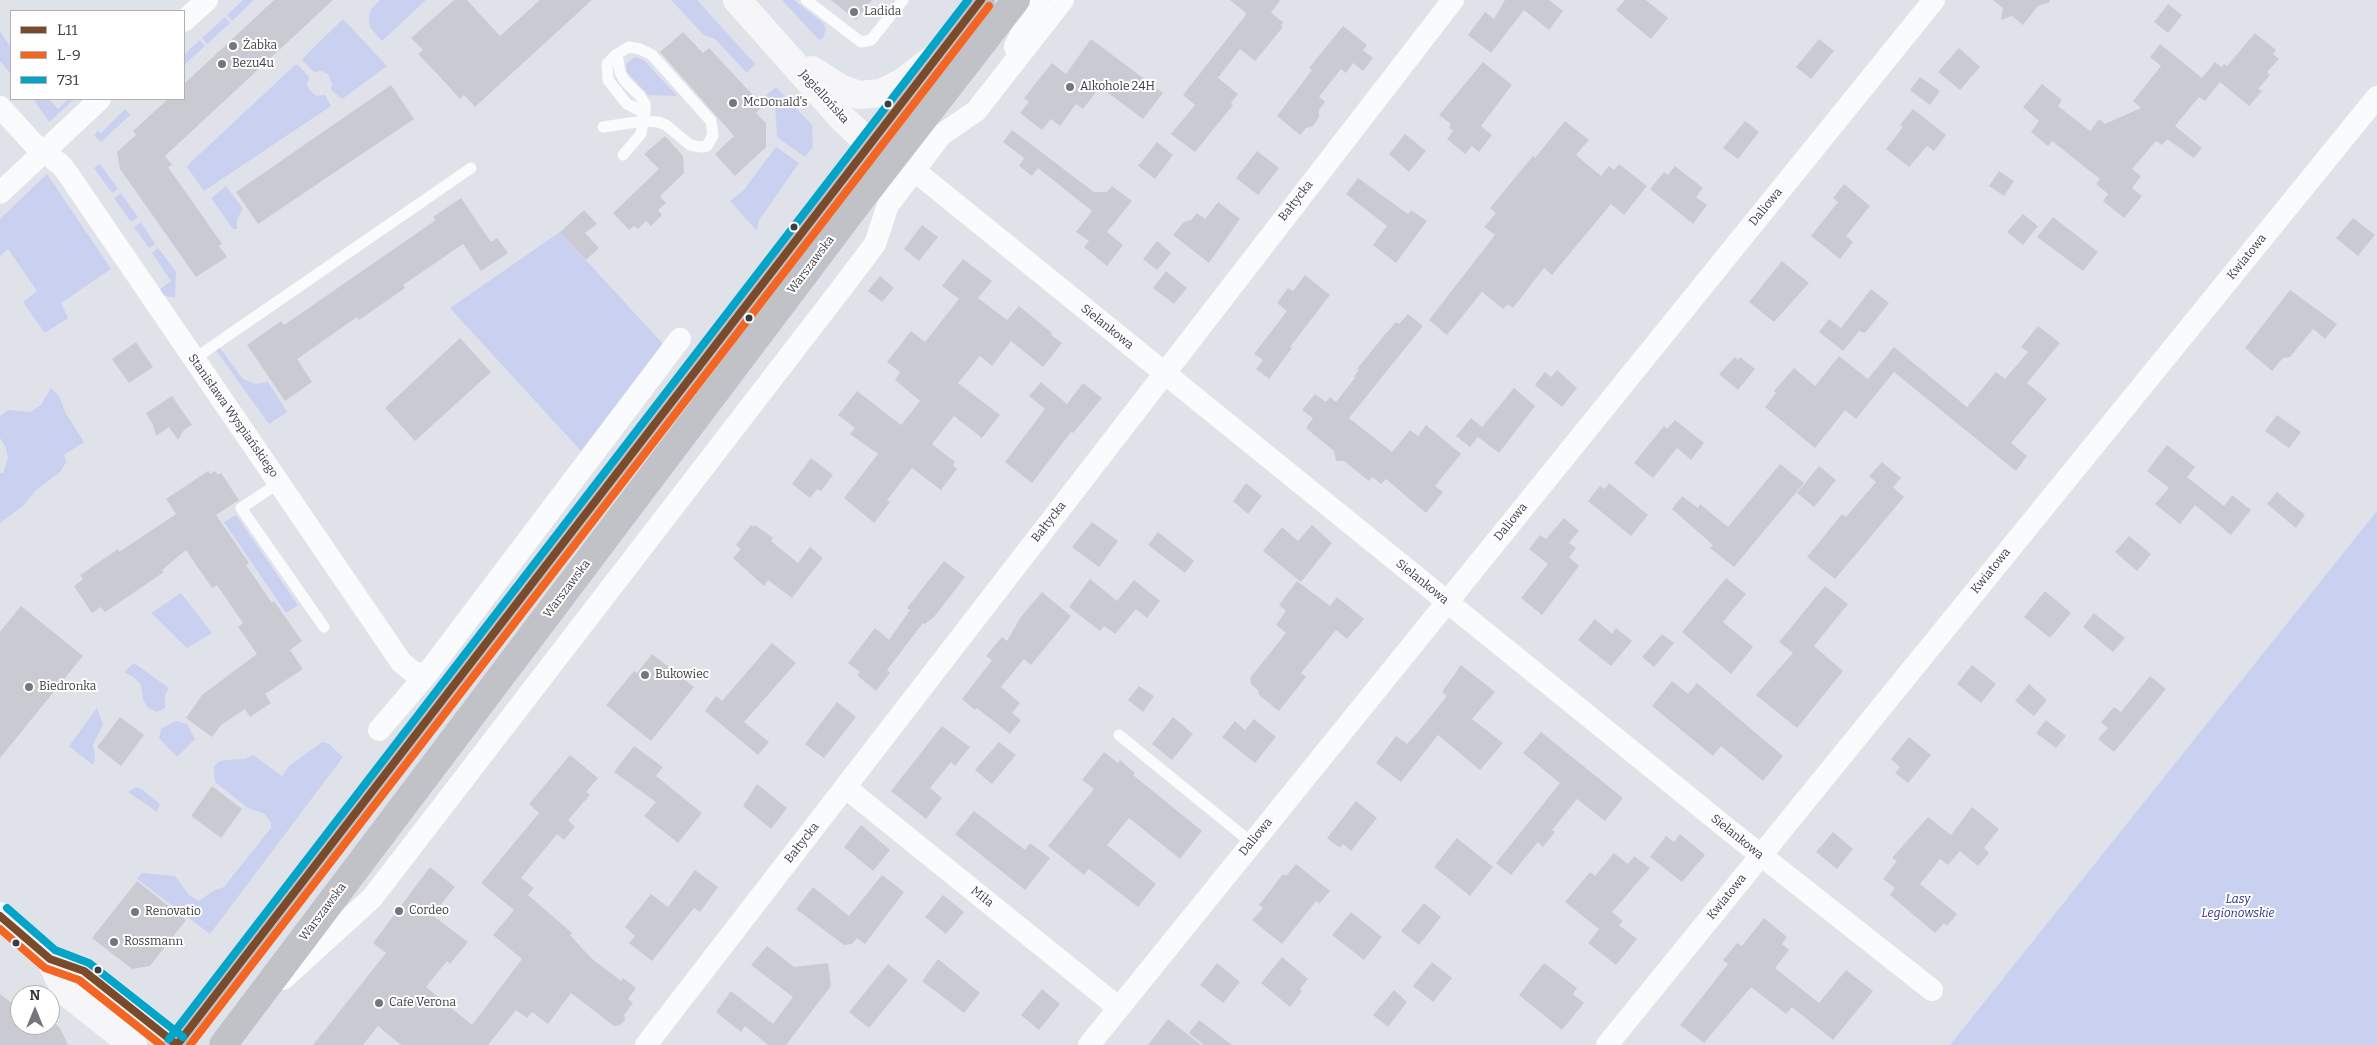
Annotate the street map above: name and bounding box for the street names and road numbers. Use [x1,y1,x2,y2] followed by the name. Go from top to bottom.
[796,67,852,127] street label: Jagiellońska
[1276,178,1316,224] street label: Bałtycka
[1746,185,1786,229] street label: Daliowa
[2224,231,2270,283] street label: Kwiatowa
[785,233,837,297] street label: Warszawska
[1078,301,1136,353] street label: Sielankowa
[185,352,281,480] street label: Stanisława Wyspiańskiego
[1029,499,1069,545] street label: Bałtycka
[1491,500,1531,544] street label: Daliowa
[1968,545,2014,597] street label: Kwiatowa
[1393,556,1451,608] street label: Sielankowa
[541,557,593,621] street label: Warszawska
[1708,811,1766,863] street label: Sielankowa
[1236,815,1276,859] street label: Daliowa
[782,820,822,866] street label: Bałtycka
[1704,871,1750,923] street label: Kwiatowa
[297,880,349,944] street label: Warszawska
[968,884,996,910] street label: Miła

